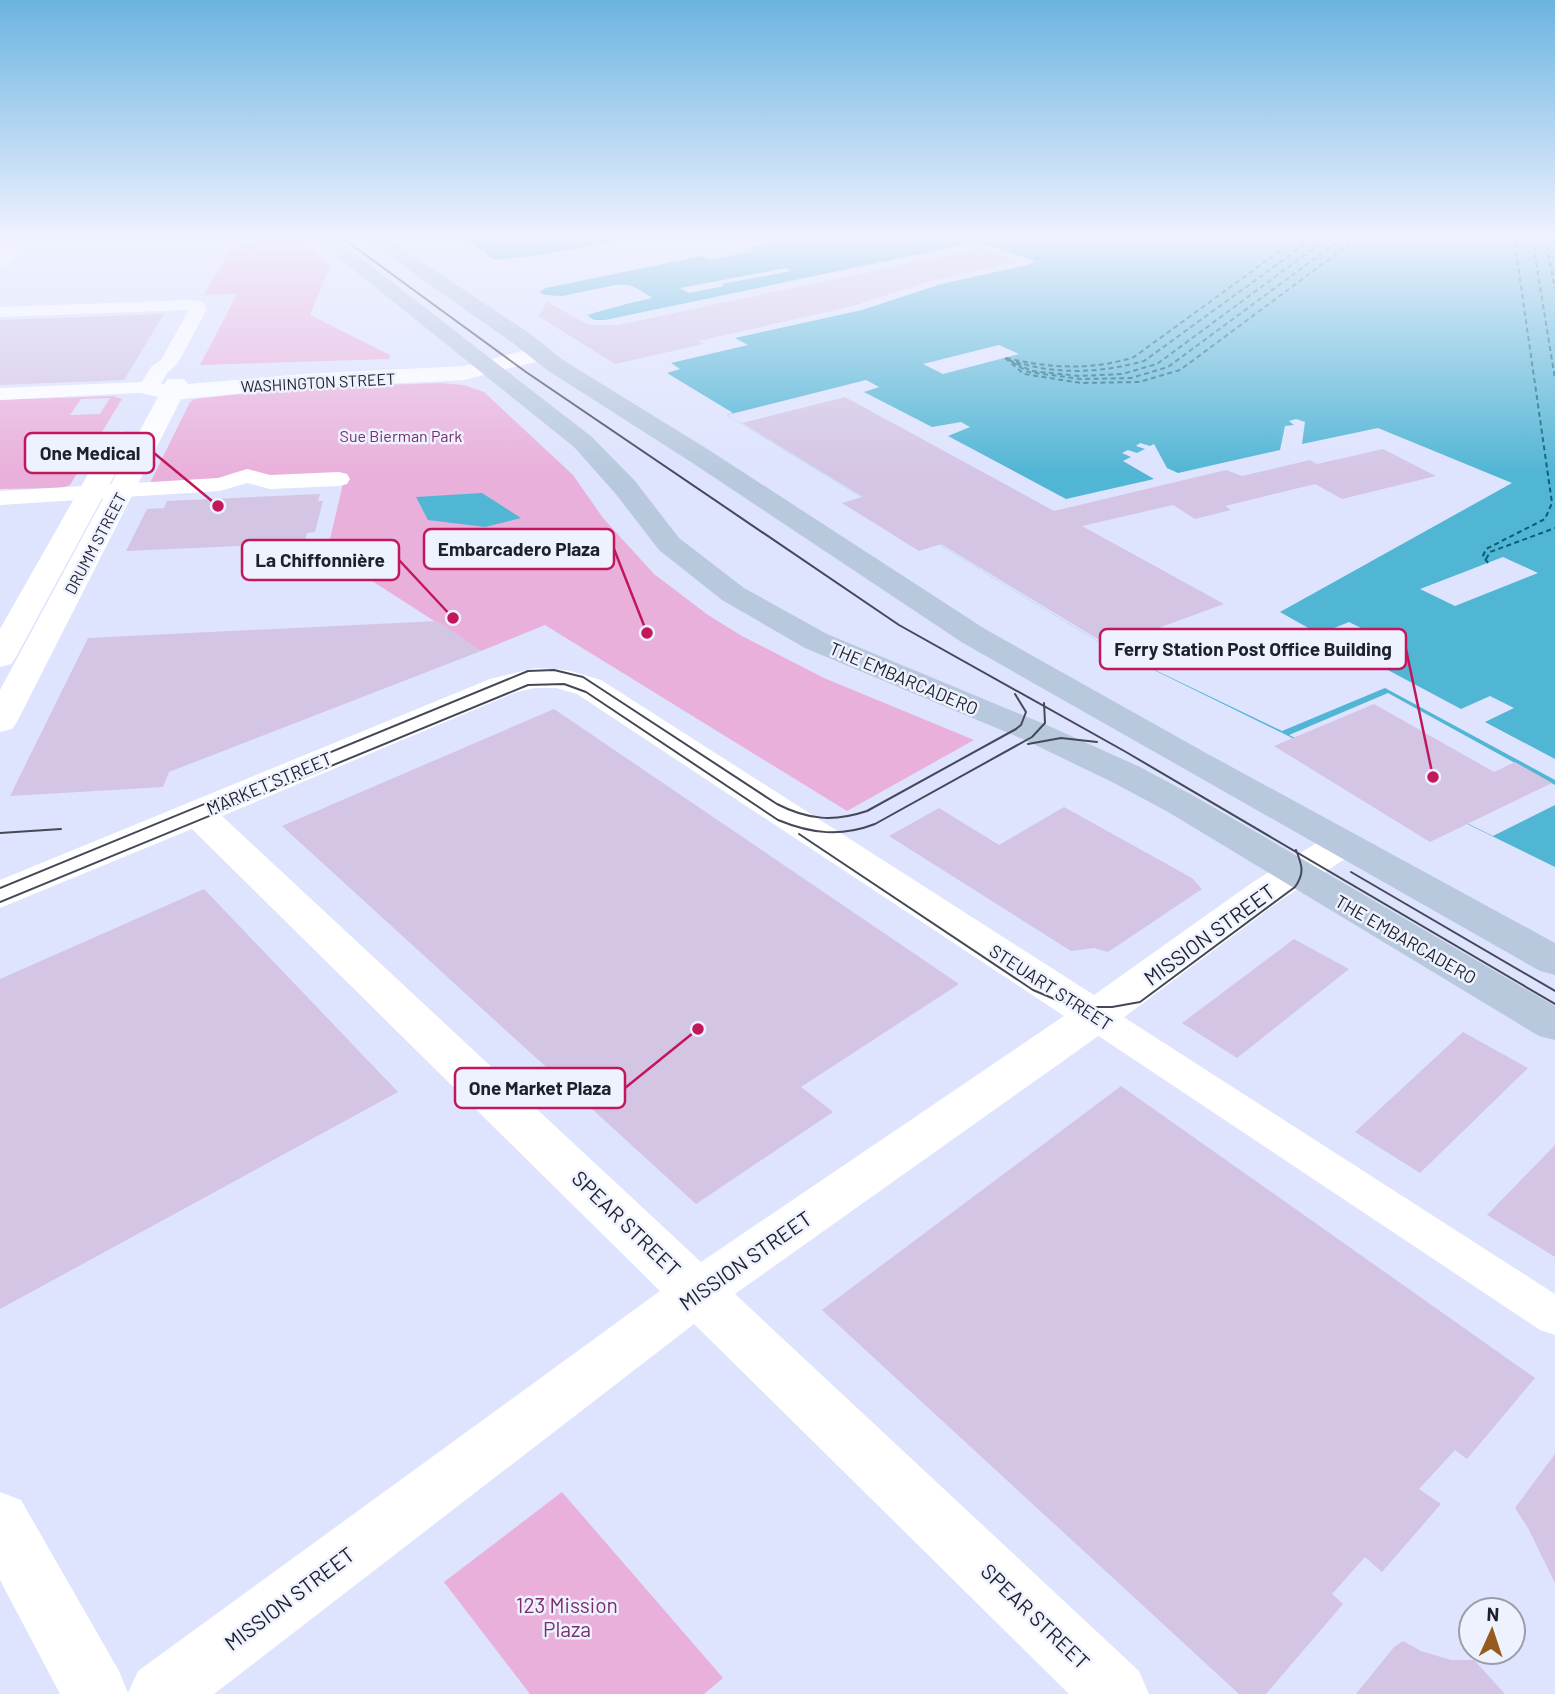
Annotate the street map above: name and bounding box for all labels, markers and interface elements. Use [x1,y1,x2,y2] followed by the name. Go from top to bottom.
[240,368,396,396] street label: WASHINGTON STREET
[340,426,462,445] park label: Sue Bierman Park
[25,433,154,473] callout: One Medical
[40,441,140,464] text: One Medical
[60,489,130,597] street label: DRUMM STREET
[424,529,614,569] callout: Embarcadero Plaza
[438,537,600,560] text: Embarcadero Plaza
[242,540,399,580] callout: La Chiffonnière
[255,548,385,571] text: La Chiffonnière
[1100,629,1406,669] callout: Ferry Station Post Office Building
[826,637,982,719] street label: THE EMBARCADERO
[1114,637,1392,660] text: Ferry Station Post Office Building
[203,747,335,819] street label: MARKET STREET
[1139,878,1279,990] street label: MISSION STREET
[1332,890,1480,988] street label: THE EMBARCADERO
[985,939,1117,1035] street label: STEUART STREET
[455,1068,625,1108] callout: One Market Plaza
[469,1076,611,1099] text: One Market Plaza
[568,1165,686,1281] street label: SPEAR STREET
[674,1205,816,1315] street label: MISSION STREET
[219,1541,359,1655] street label: MISSION STREET
[977,1558,1095,1674] street label: SPEAR STREET
[516,1592,618,1641] park label: 123 Mission Plaza
[1457,1596,1527,1666] north arrow
[1486,1602,1500,1625] text: N

